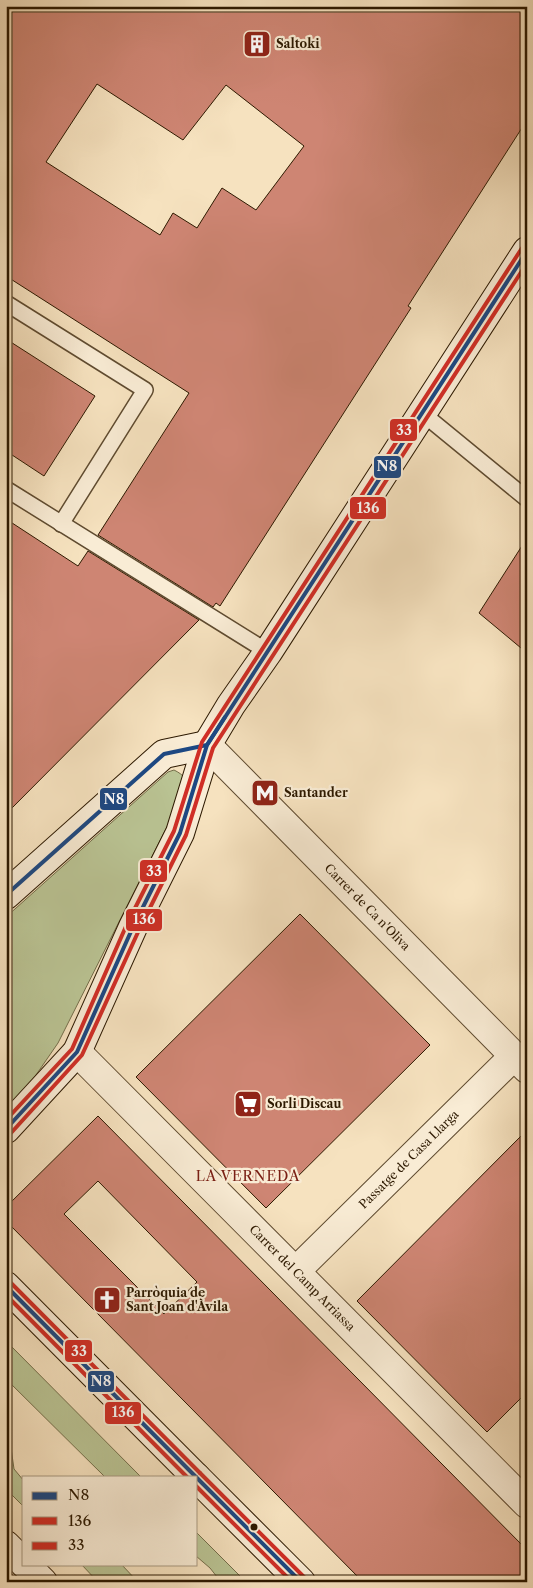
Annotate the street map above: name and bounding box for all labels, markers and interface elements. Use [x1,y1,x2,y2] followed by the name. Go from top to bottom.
[242,29,272,59] building icon: Saltoki
[276,36,320,51] place label: Saltoki
[389,418,418,442] line badge: 33
[396,421,412,439] text: 33
[373,455,402,479] line badge: N8
[377,457,397,475] text: N8
[349,496,387,520] line badge: 136
[357,499,379,517] text: 136
[250,778,280,808] metro station icon: Santander
[284,785,348,800] place label: Santander
[99,787,128,811] line badge: N8
[104,790,124,808] text: N8
[139,859,168,883] line badge: 33
[322,860,414,954] street label: Carrer de Ca n'Oliva
[146,862,162,880] text: 33
[125,908,163,932] line badge: 136
[133,910,155,928] text: 136
[233,1089,263,1119] supermarket icon: Sorli Discau
[267,1096,342,1111] place label: Sorli Discau
[356,1106,462,1212] street label: Passatge de Casa Llarga
[196,1167,300,1185] district label: LA VERNEDA
[246,1221,359,1334] street label: Carrer del Camp Arriassa
[92,1285,122,1315] church icon: Parròquia de Sant Joan d'Àvila
[126,1285,229,1314] place label: Parròquia de Sant Joan d'Àvila
[64,1339,93,1363] line badge: 33
[71,1342,87,1360] text: 33
[87,1370,115,1393] line badge: N8
[91,1372,111,1390] text: N8
[104,1401,142,1425] line badge: 136
[112,1403,134,1421] text: 136
[22,1476,198,1566] legend
[68,1485,89,1504] text: N8
[68,1511,92,1530] text: 136
[249,1522,259,1532] unlabelled marker
[68,1535,85,1554] text: 33

